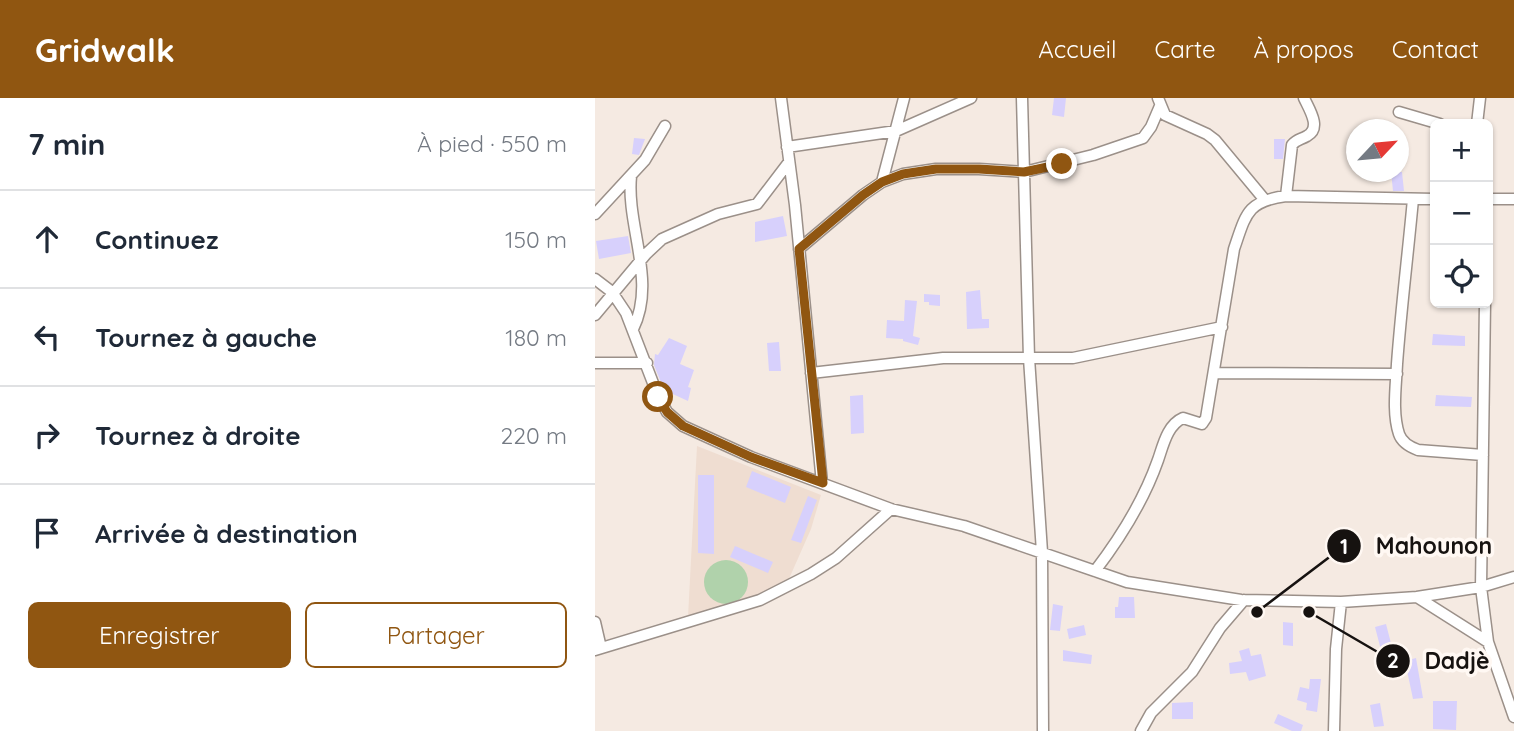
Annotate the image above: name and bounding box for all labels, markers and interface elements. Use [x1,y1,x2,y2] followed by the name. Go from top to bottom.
[35,29,175,70] text: Gridwalk
[1038,34,1117,64] text: Accueil
[1155,34,1216,64] text: Carte
[1254,34,1354,64] text: À propos
[1392,34,1479,64] text: Contact
[1346,119,1409,182] north arrow
[1430,119,1493,308] map controls
[1430,119,1493,182] button: +
[28,125,106,163] text: 7 min
[417,129,567,158] text: À pied · 550 m
[1046,148,1077,179] route end
[1430,182,1493,245] button: −
[28,220,66,258] icon: ahead
[95,223,218,256] text: Continuez
[505,225,567,254] text: 150 m
[1430,245,1493,308] button: locate
[28,318,66,356] icon: left
[95,321,317,354] text: Tournez à gauche
[505,323,567,352] text: 180 m
[642,381,673,412] route start
[28,416,66,454] icon: right
[95,419,300,452] text: Tournez à droite
[501,421,567,450] text: 220 m
[28,514,66,552] icon: arrive
[95,517,358,550] text: Arrivée à destination
[1327,524,1506,568] callout: Mahounon
[1376,531,1492,560] text: Mahounon
[1340,533,1348,559] text: 1
[28,602,291,668] button: Enregistrer
[305,602,567,668] button: Partager
[1375,639,1503,683] callout: Dadjè
[1424,646,1490,675] text: Dadjè
[1387,647,1399,673] text: 2

